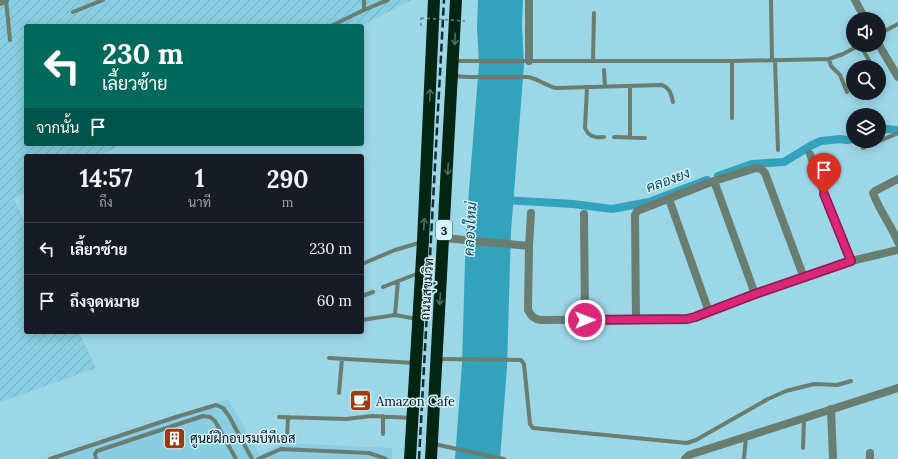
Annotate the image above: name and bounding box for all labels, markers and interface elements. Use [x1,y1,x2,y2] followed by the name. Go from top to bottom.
[846,12,886,148] map controls
[846,12,886,52] button: sound
[451,32,458,45] one-way arrow
[102,36,184,72] text: 230 m
[36,40,88,92] icon: left
[846,60,886,100] button: search
[102,72,168,95] text: เลี้ยวซ้าย
[426,89,433,102] one-way arrow
[846,108,886,148] button: layers
[87,116,109,138] icon: arrive
[36,118,79,137] text: จากนั้น
[807,153,841,194] pin
[813,159,835,181] icon: arrive
[444,162,451,175] one-way arrow
[79,163,133,194] text: 14:57
[195,163,204,194] text: 1
[267,164,309,195] text: 290
[644,164,692,196] water label: คลองยง
[99,194,113,211] text: ถึง
[188,194,211,211] text: นาที
[282,194,293,211] text: m
[460,201,480,256] water label: คลองใหม่
[420,218,427,231] one-way arrow
[436,220,452,240] road number: 3
[36,238,58,260] icon: left
[309,239,352,258] text: 230 m
[70,240,127,259] text: เลี้ยวซ้าย
[416,257,439,321] street label: ถนนสุขุมวิท
[36,290,58,312] icon: arrive
[317,291,352,310] text: 60 m
[70,292,140,311] text: ถึงจุดหมาย
[437,292,444,305] one-way arrow
[564,299,606,341] position arrow
[348,388,374,414] cafe icon: Amazon Cafe
[375,393,455,410] place label: Amazon Cafe
[162,425,188,451] building icon: ศูนย์ฝึกอบรมบีทีเอส
[190,429,296,448] place label: ศูนย์ฝึกอบรมบีทีเอส

